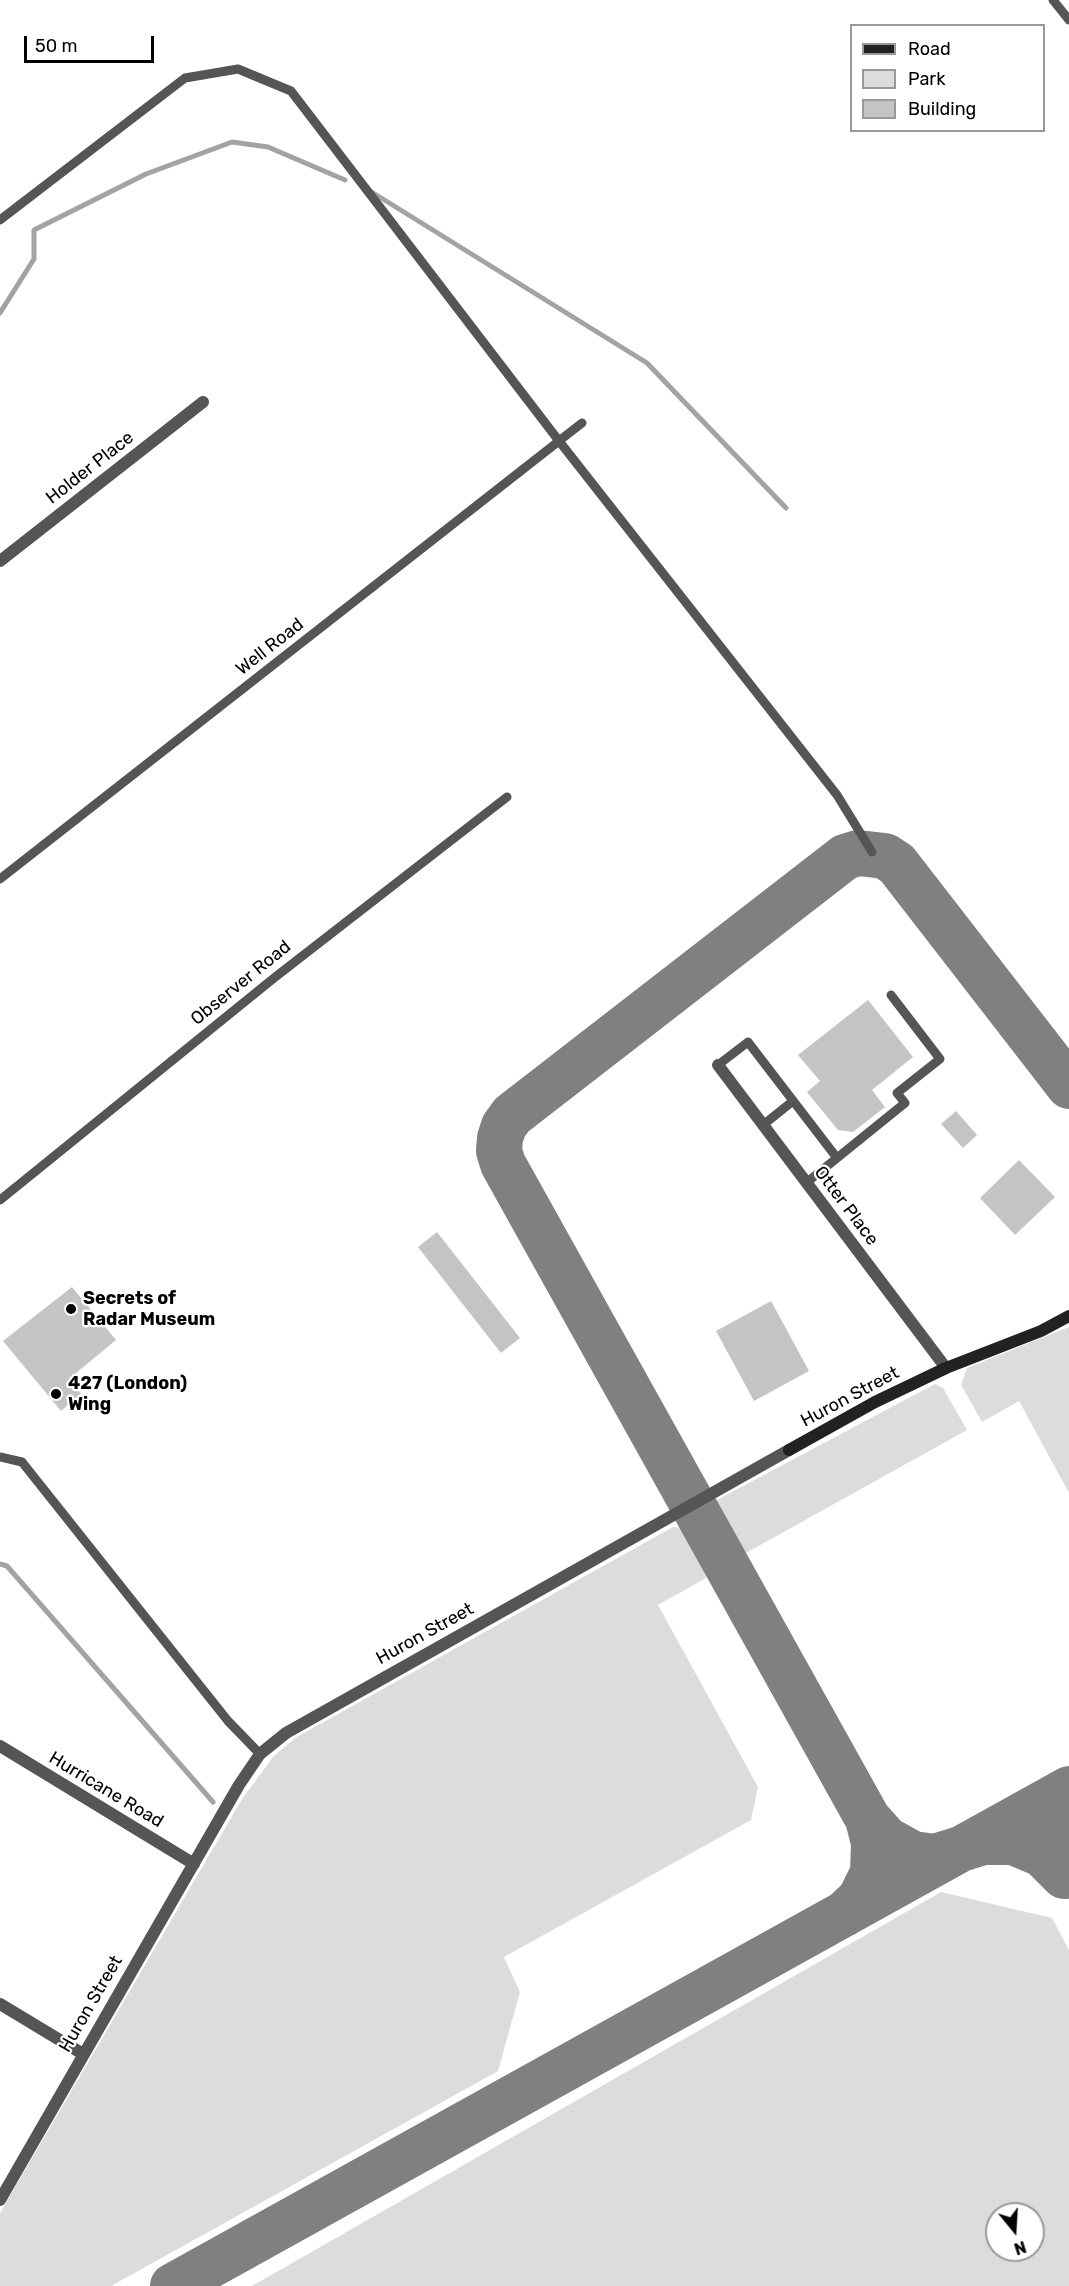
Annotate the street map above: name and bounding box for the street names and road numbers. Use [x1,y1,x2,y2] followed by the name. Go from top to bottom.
[42,427,138,509] street label: Holder Place
[232,614,308,680] street label: Well Road
[187,936,295,1030] street label: Observer Road
[809,1162,883,1250] street label: Otter Place
[797,1362,903,1432] street label: Huron Street
[373,1598,477,1670] street label: Huron Street
[45,1747,167,1833] street label: Hurricane Road
[55,1952,127,2056] street label: Huron Street

